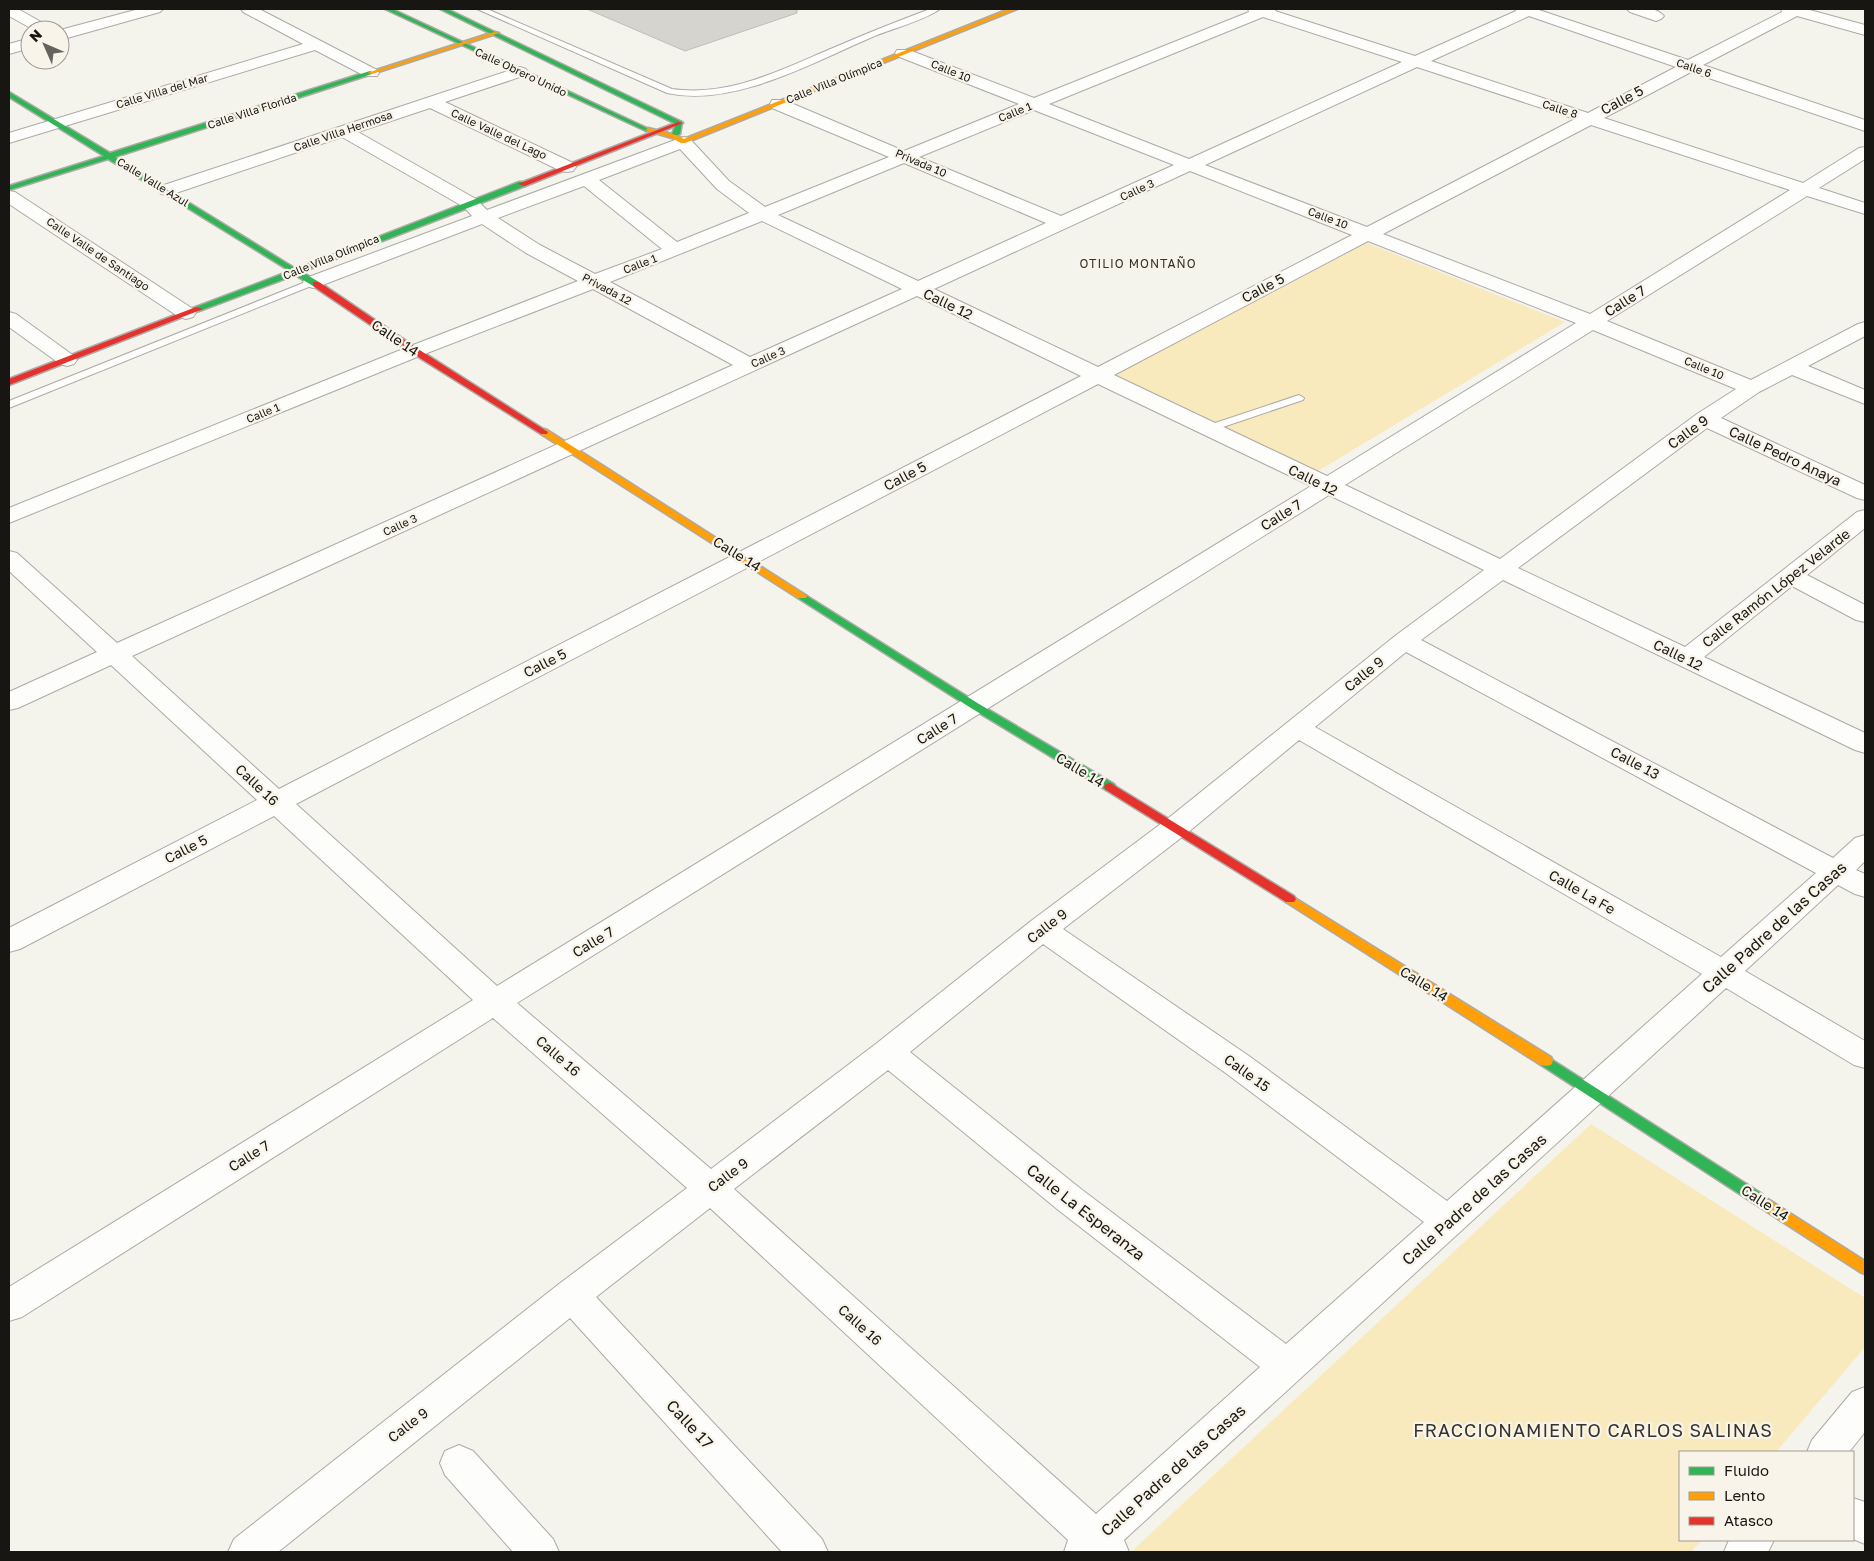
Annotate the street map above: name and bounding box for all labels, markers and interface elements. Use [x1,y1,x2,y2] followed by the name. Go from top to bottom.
[20,20,70,70] north arrow
[26,26,45,45] text: N
[473,45,570,99] street label: Calle Obrero Unido
[784,55,884,106] street label: Calle Villa Olímpica
[1675,55,1714,80] street label: Calle 6
[929,57,973,84] street label: Calle 10
[114,70,210,111] street label: Calle Villa del Mar
[1597,81,1646,118] street label: Calle 5
[206,90,298,131] street label: Calle Villa Florida
[1541,97,1580,120] street label: Calle 8
[996,99,1034,124] street label: Calle 1
[449,106,549,162] street label: Calle Valle del Lago
[292,108,394,154] street label: Calle Villa Hermosa
[894,146,949,179] street label: Privada 10
[115,154,192,209] street label: Calle Valle Azul
[1118,176,1156,203] street label: Calle 3
[1306,204,1350,231] street label: Calle 10
[44,214,153,293] street label: Calle Valle de Santiago
[281,231,381,282] street label: Calle Villa Olímpica
[621,251,659,276] street label: Calle 1
[1079,256,1197,271] district label: OTILIO MONTAÑO
[1238,269,1287,306] street label: Calle 5
[580,270,634,307] street label: Privada 12
[1601,281,1648,320] street label: Calle 7
[921,284,976,323] street label: Calle 12
[368,316,422,360] street label: Calle 14
[749,343,787,370] street label: Calle 3
[1682,353,1726,382] street label: Calle 10
[244,400,282,425] street label: Calle 1
[1664,411,1711,452] street label: Calle 9
[1726,422,1844,489] street label: Calle Pedro Anaya
[880,457,929,494] street label: Calle 5
[1286,460,1341,499] street label: Calle 12
[1257,495,1304,534] street label: Calle 7
[381,511,419,538] street label: Calle 3
[1698,525,1853,651] street label: Calle Ramón López Velarde
[710,532,764,575] street label: Calle 14
[1651,635,1706,674] street label: Calle 12
[520,645,569,681] street label: Calle 5
[1340,652,1387,695] street label: Calle 9
[913,709,960,748] street label: Calle 7
[1608,743,1663,782] street label: Calle 13
[1053,749,1107,791] street label: Calle 14
[232,760,283,809] street label: Calle 16
[161,831,210,867] street label: Calle 5
[1698,857,1850,997] street label: Calle Padre de las Casas
[1546,866,1618,917] street label: Calle La Fe
[1023,905,1070,947] street label: Calle 9
[569,923,617,961] street label: Calle 7
[1397,962,1451,1005] street label: Calle 14
[533,1032,584,1079] street label: Calle 16
[1221,1050,1274,1095] street label: Calle 15
[1398,1129,1550,1269] street label: Calle Padre de las Casas
[225,1136,272,1175] street label: Calle 7
[704,1154,751,1195] street label: Calle 9
[1023,1159,1149,1265] street label: Calle La Esperanza
[1738,1181,1792,1224] street label: Calle 14
[835,1301,886,1349] street label: Calle 16
[662,1395,718,1453] street label: Calle 17
[1097,1400,1249,1540] street label: Calle Padre de las Casas
[384,1404,431,1446] street label: Calle 9
[1413,1419,1773,1441] district label: FRACCIONAMIENTO CARLOS SALINAS
[1679,1451,1854,1541] legend
[1724,1461,1769,1479] text: Fluido
[1724,1486,1765,1504] text: Lento
[1724,1511,1773,1529] text: Atasco

